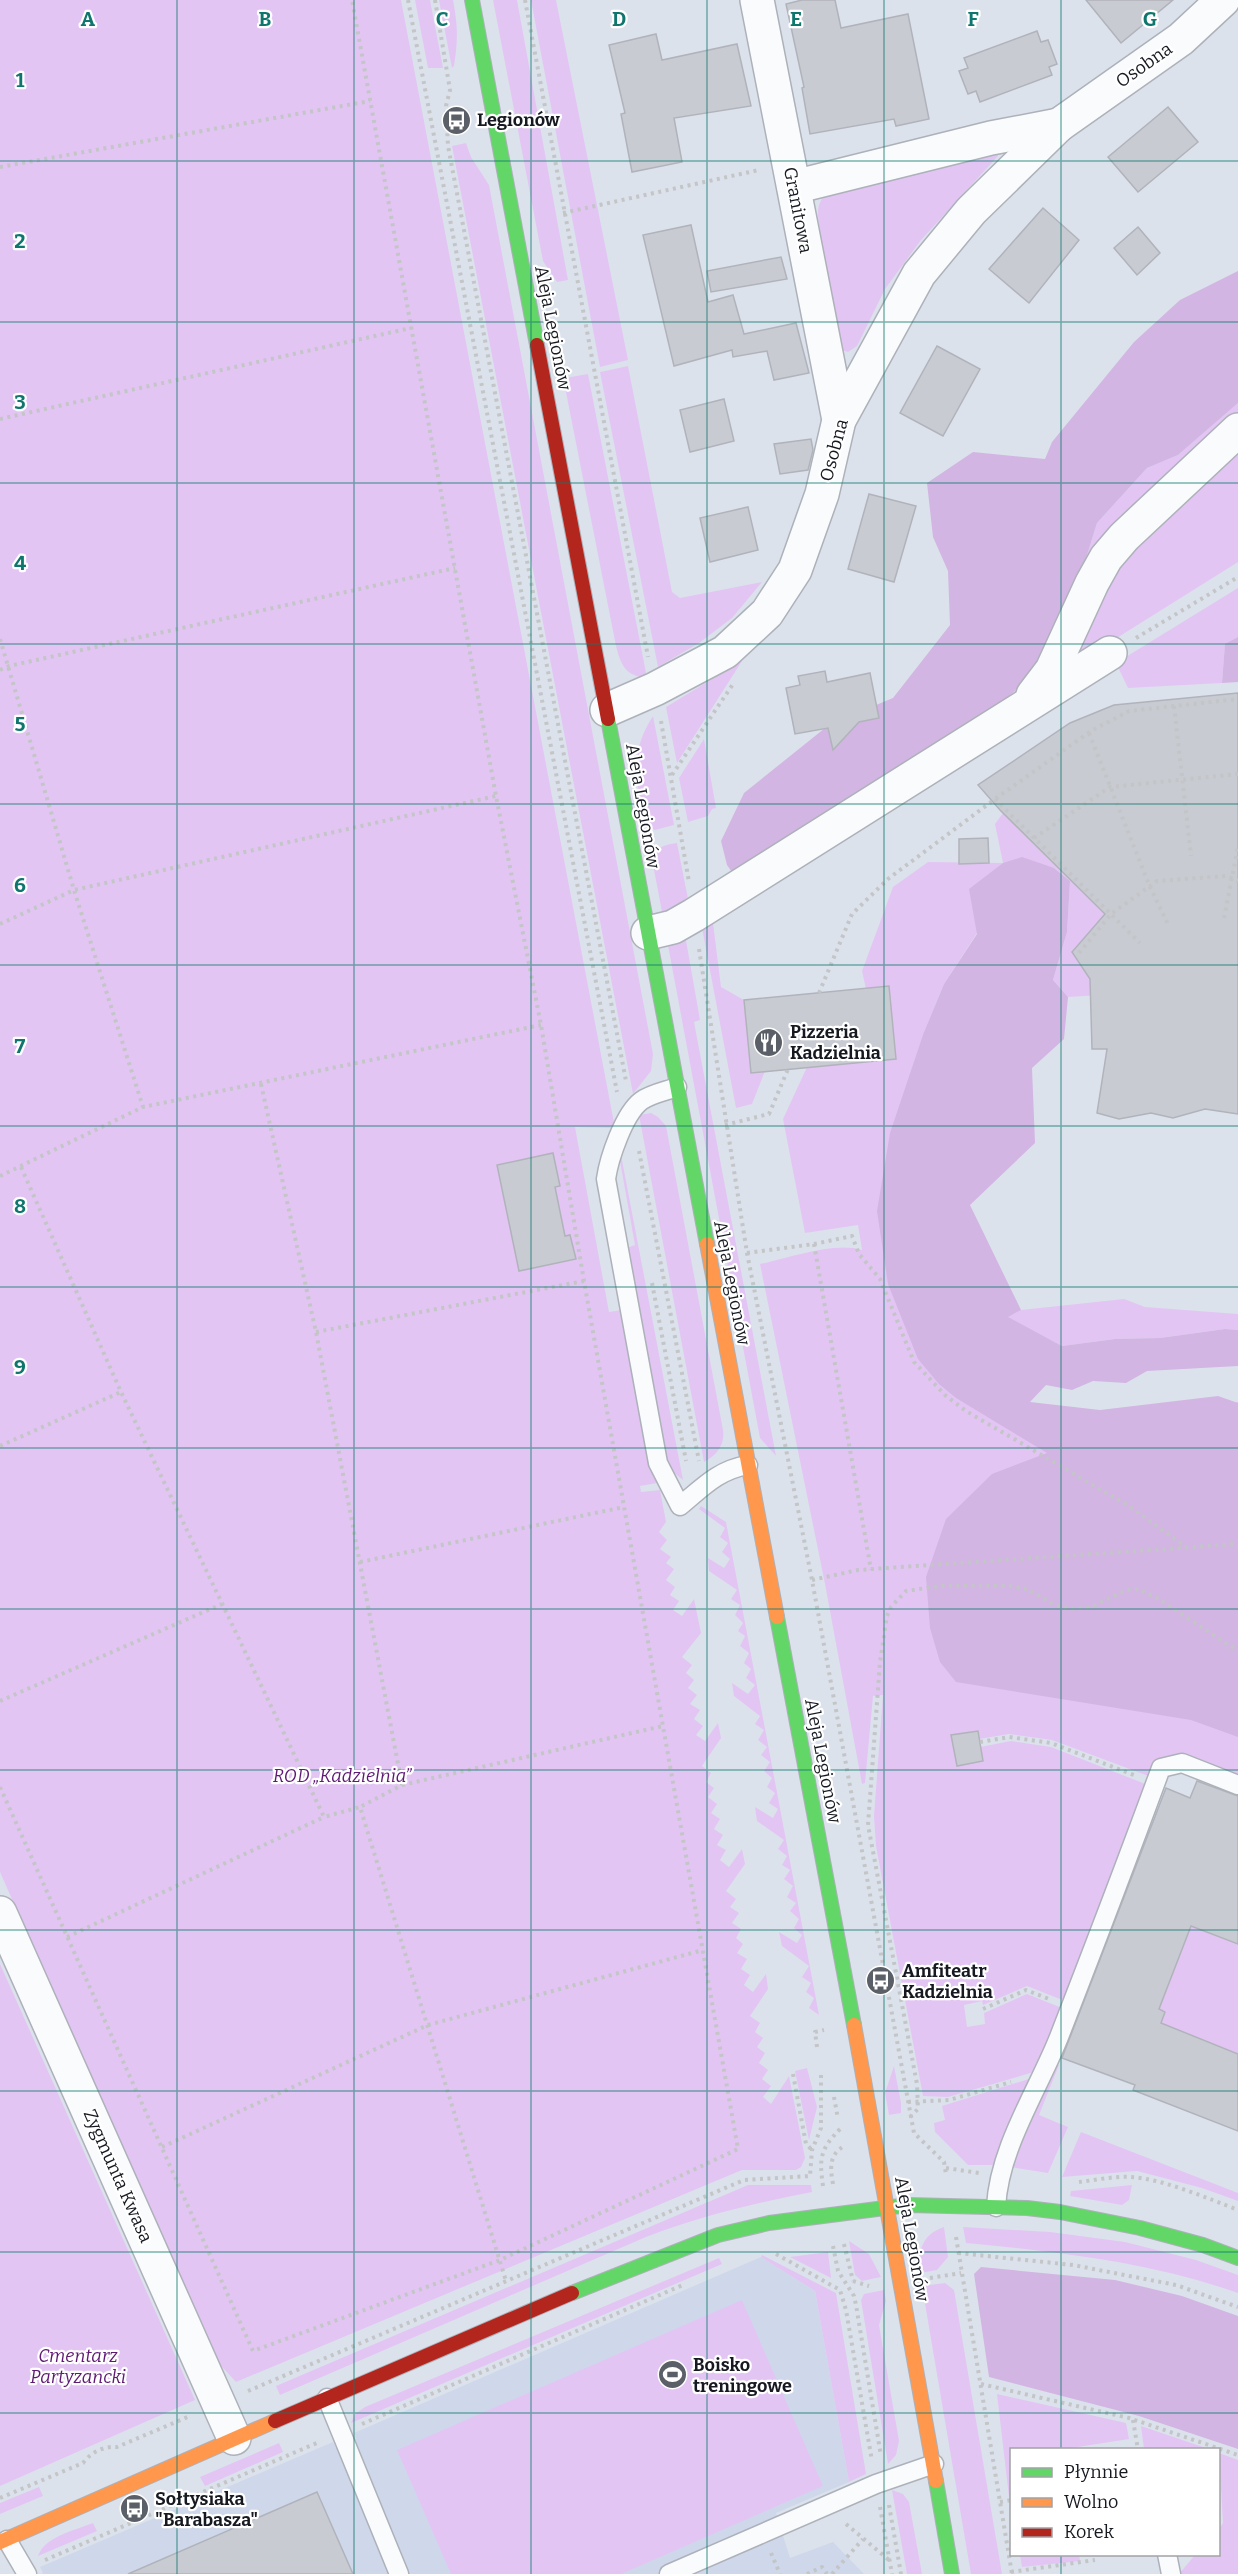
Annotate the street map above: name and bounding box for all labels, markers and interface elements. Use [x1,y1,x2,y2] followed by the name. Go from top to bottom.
[81,7,96,31] text: A
[259,7,272,31] text: B
[436,7,448,31] text: C
[612,7,626,31] text: D
[790,7,802,31] text: E
[967,7,979,31] text: F
[1143,7,1157,31] text: G
[1112,38,1177,92] street label: Osobna
[16,68,25,92] text: 1
[440,104,472,136] bus stop icon: Legionów
[477,109,561,131] place label: Legionów
[779,165,817,255] street label: Granitowa
[14,229,26,253] text: 2
[530,264,576,393] street label: Aleja Legionów
[14,390,26,414] text: 3
[815,416,853,484] street label: Osobna
[14,551,26,575] text: 4
[15,712,26,736] text: 5
[621,742,665,871] street label: Aleja Legionów
[14,873,26,897] text: 6
[790,1021,881,1064] place label: Pizzeria Kadzielnia
[753,1026,785,1058] restaurant icon: Pizzeria Kadzielnia
[15,1034,26,1058] text: 7
[14,1194,26,1218] text: 8
[709,1219,755,1348] street label: Aleja Legionów
[14,1355,26,1379] text: 9
[800,1697,846,1826] street label: Aleja Legionów
[273,1765,412,1787] park label: ROD „Kadzielnia”
[902,1960,993,2003] place label: Amfiteatr Kadzielnia
[865,1965,897,1997] bus stop icon: Amfiteatr Kadzielnia
[79,2106,157,2246] street label: Zygmunta Kwasa
[890,2175,934,2304] street label: Aleja Legionów
[30,2345,126,2388] park label: Cmentarz Partyzancki
[693,2354,792,2397] place label: Boisko treningowe
[656,2359,688,2391] sports icon: Boisko treningowe
[1010,2448,1220,2556] legend
[1064,2461,1128,2483] text: Płynnie
[155,2488,258,2531] place label: Sołtysiaka "Barabasza"
[1064,2491,1118,2513] text: Wolno
[118,2493,150,2525] bus stop icon: Sołtysiaka "Barabasza"
[1064,2521,1115,2543] text: Korek

